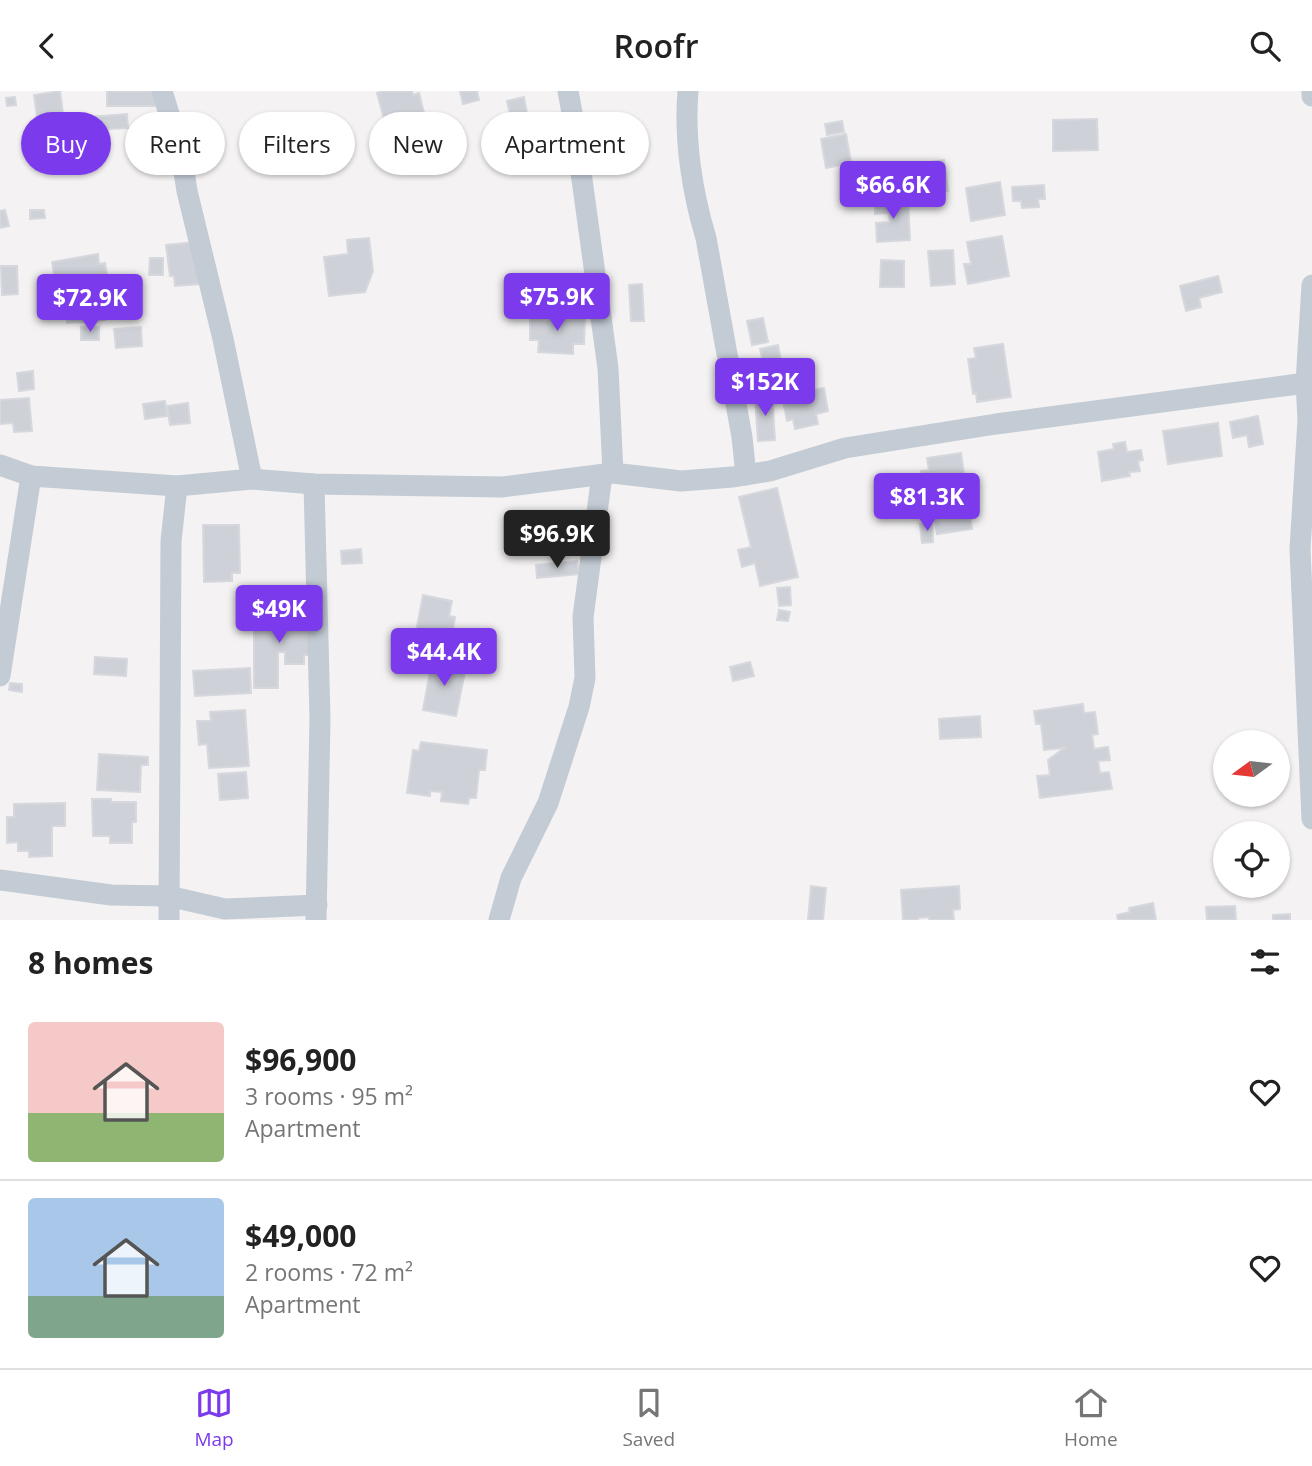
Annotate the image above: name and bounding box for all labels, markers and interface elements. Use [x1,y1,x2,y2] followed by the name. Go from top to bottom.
[614,24,698,67] text: Roofr
[28,27,66,65] icon: back
[1246,27,1284,65] icon: search
[21,112,111,175] chip: Buy
[125,112,225,175] chip: Rent
[239,112,355,175] chip: Filters
[369,112,467,175] chip: New
[481,112,649,175] chip: Apartment
[836,162,950,221] pin: $66.6K
[856,168,930,200] text: $66.6K
[500,273,614,333] pin: $75.9K
[33,275,147,334] pin: $72.9K
[520,280,594,312] text: $75.9K
[53,281,127,313] text: $72.9K
[716,359,814,418] pin: $152K
[731,365,799,397] text: $152K
[870,473,984,533] pin: $81.3K
[890,480,964,512] text: $81.3K
[500,511,614,570] pin: $96.9K
[520,517,594,549] text: $96.9K
[238,585,320,645] pin: $49K
[252,592,306,624] text: $49K
[387,629,501,688] pin: $44.4K
[407,635,481,667] text: $44.4K
[1213,730,1290,807] north arrow
[1213,730,1290,898] map controls
[1213,821,1290,898] button: locate
[28,942,153,983] text: 8 homes
[1246,943,1284,981] icon: filters
[245,1039,356,1080] text: $96,900
[84,1050,168,1134] icon: home
[1246,1073,1284,1111] icon: heart
[245,1080,413,1112] text: 3 rooms · 95 m²
[245,1112,361,1144] text: Apartment
[245,1215,356,1256] text: $49,000
[84,1226,168,1310] icon: home
[1246,1249,1284,1287] icon: heart
[245,1256,413,1288] text: 2 rooms · 72 m²
[245,1288,361,1320] text: Apartment
[194,1384,234,1452] tab: Map
[622,1384,675,1452] tab: Saved
[1064,1384,1118,1452] tab: Home

